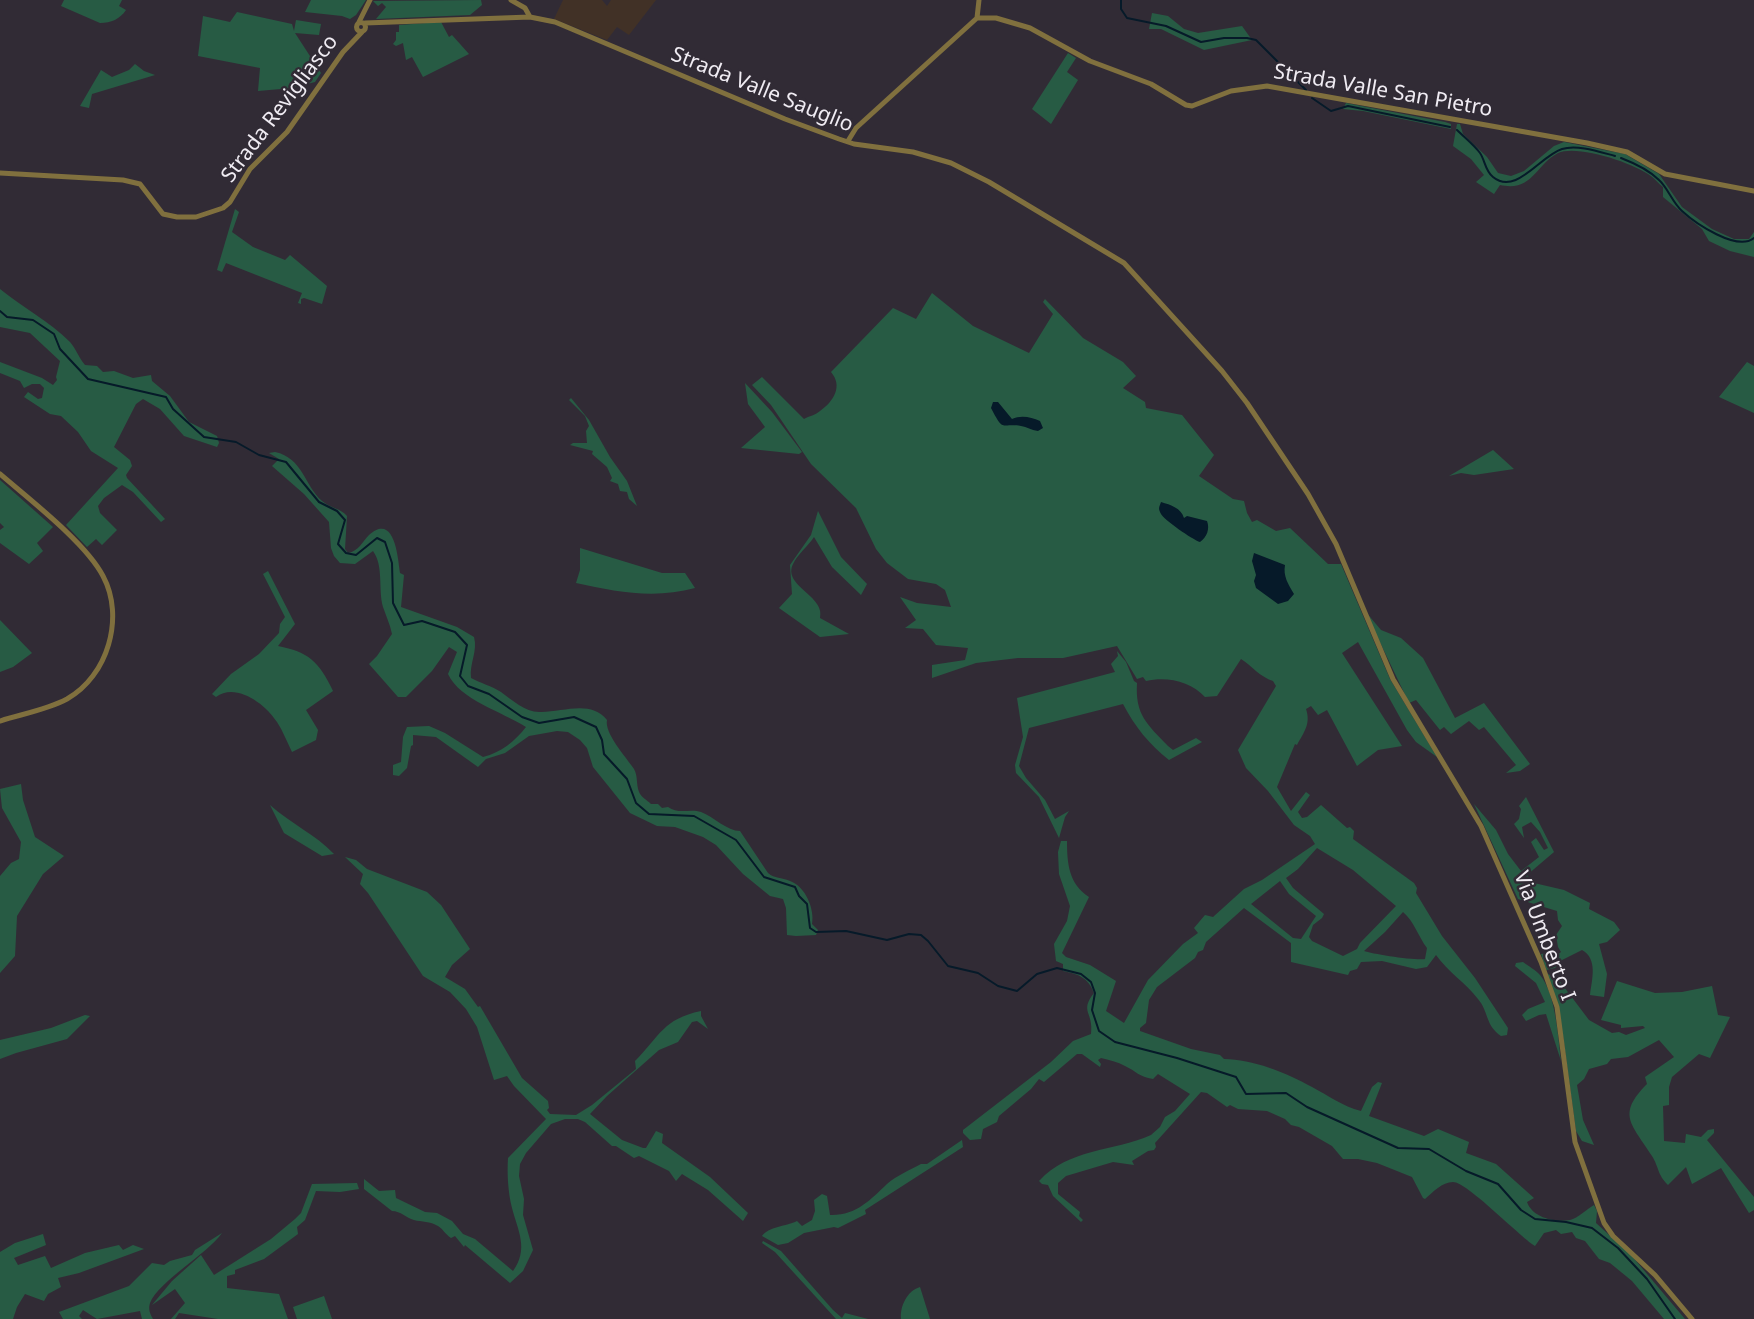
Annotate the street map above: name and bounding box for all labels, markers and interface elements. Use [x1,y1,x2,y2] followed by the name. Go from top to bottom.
[216,30,344,188] street label: Strada Revigliasco
[667,42,857,138] street label: Strada Valle Sauglio
[1272,59,1494,123] street label: Strada Valle San Pietro
[1508,868,1580,1004] street label: Via Umberto I

